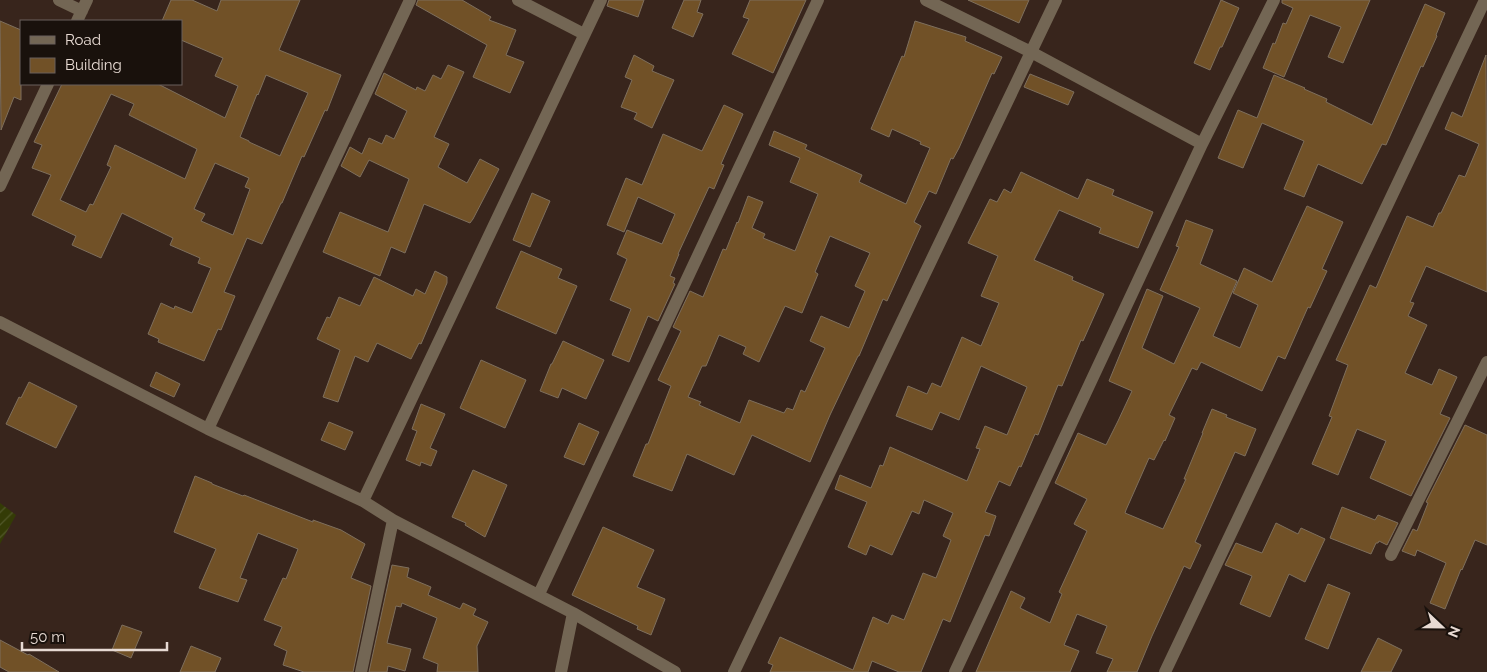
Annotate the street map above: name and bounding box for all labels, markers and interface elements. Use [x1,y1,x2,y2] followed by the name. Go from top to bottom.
[20,20,182,85] legend
[65,31,101,49] text: Road
[65,56,122,74] text: Building
[1417,602,1467,652] north arrow
[22,620,168,652] scale bar
[1445,624,1463,640] text: N
[30,628,65,646] text: 50 m

